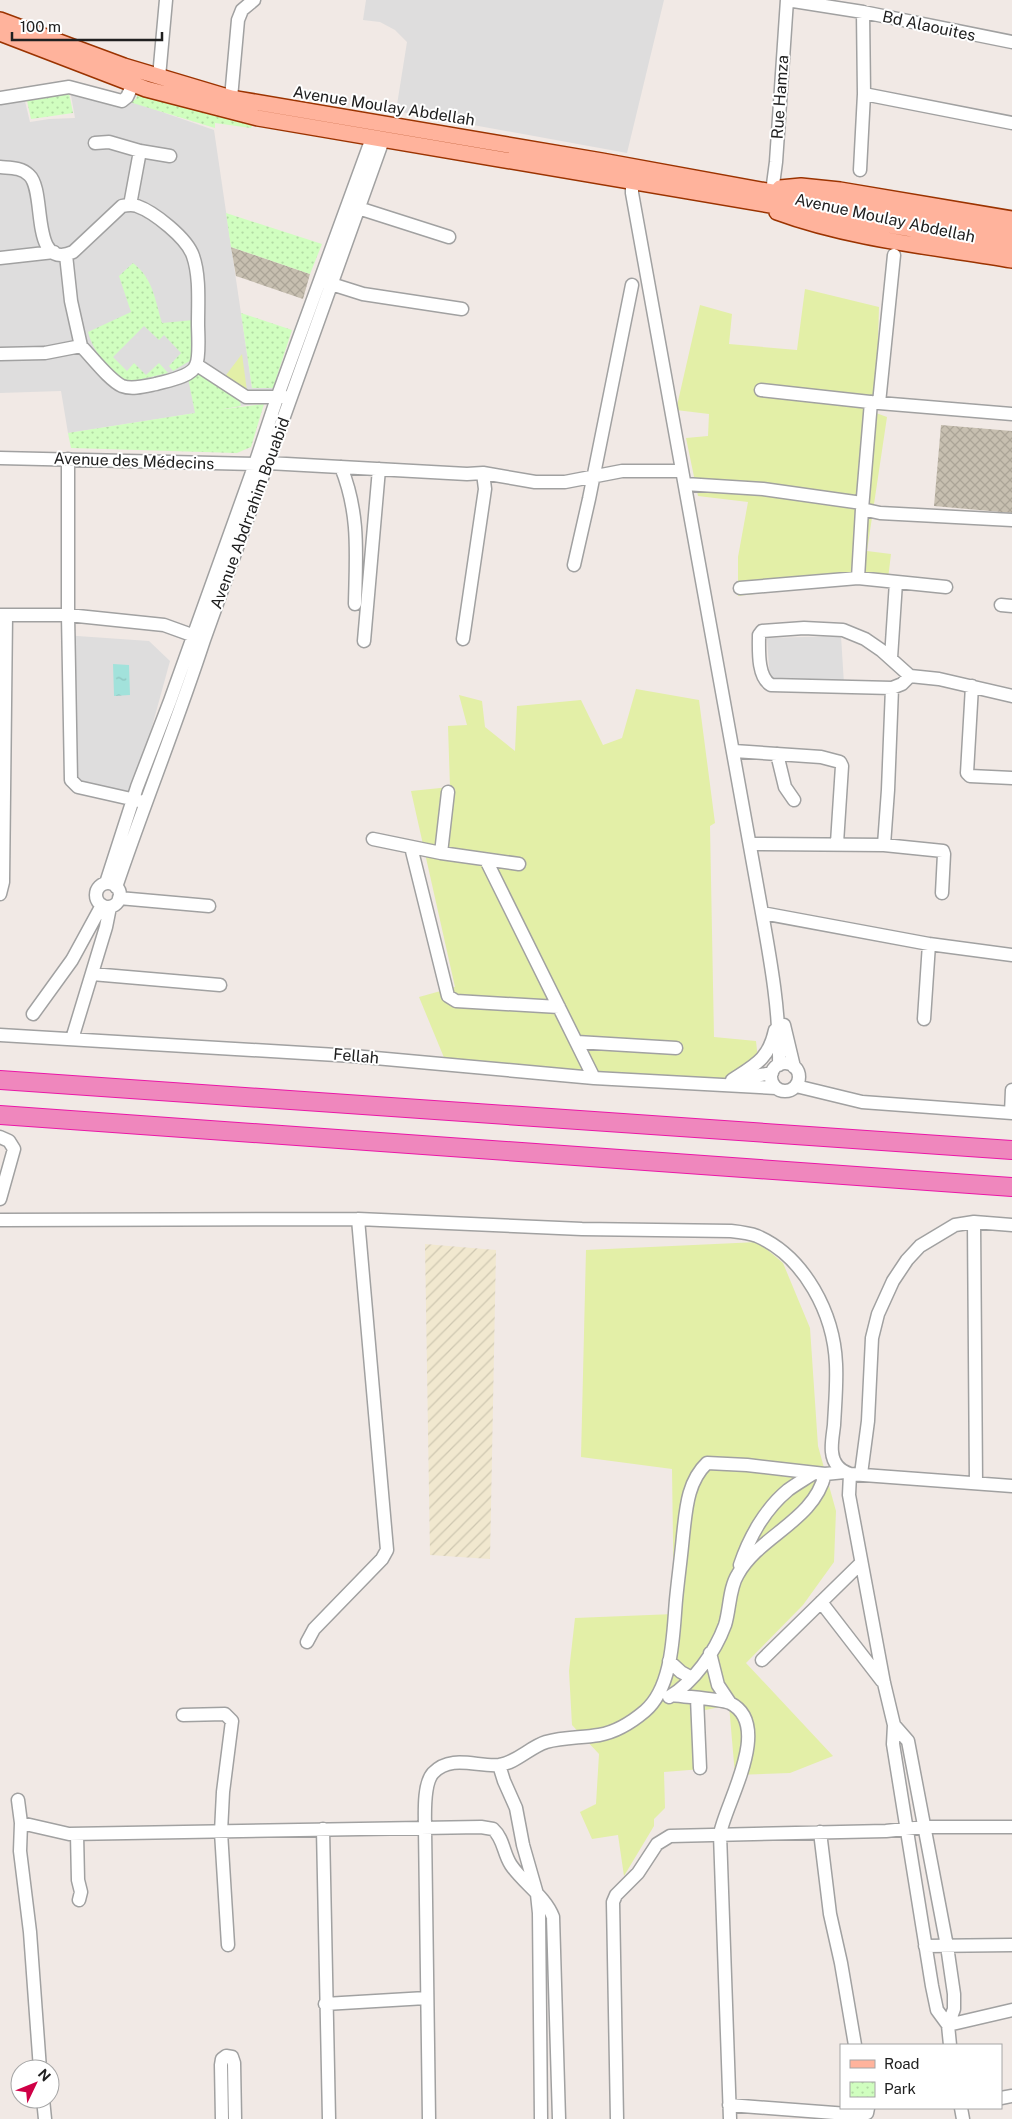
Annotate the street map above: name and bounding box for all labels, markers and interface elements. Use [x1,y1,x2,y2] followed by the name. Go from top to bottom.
[881,7,977,45] street label: Bd Alaouites
[12,10,162,42] scale bar
[20,18,61,35] text: 100 m
[768,54,792,140] street label: Rue Hamza
[292,82,476,130] street label: Avenue Moulay Abdellah
[793,190,977,246] street label: Avenue Moulay Abdellah
[206,415,294,611] street label: Avenue Abdrrahim Bouabid
[53,449,215,473] street label: Avenue des Médecins
[332,1045,380,1067] street label: Fellah
[840,2044,1002,2109] legend
[884,2055,920,2072] text: Road
[10,2059,60,2109] north arrow
[35,2066,54,2085] text: N
[884,2080,916,2097] text: Park

